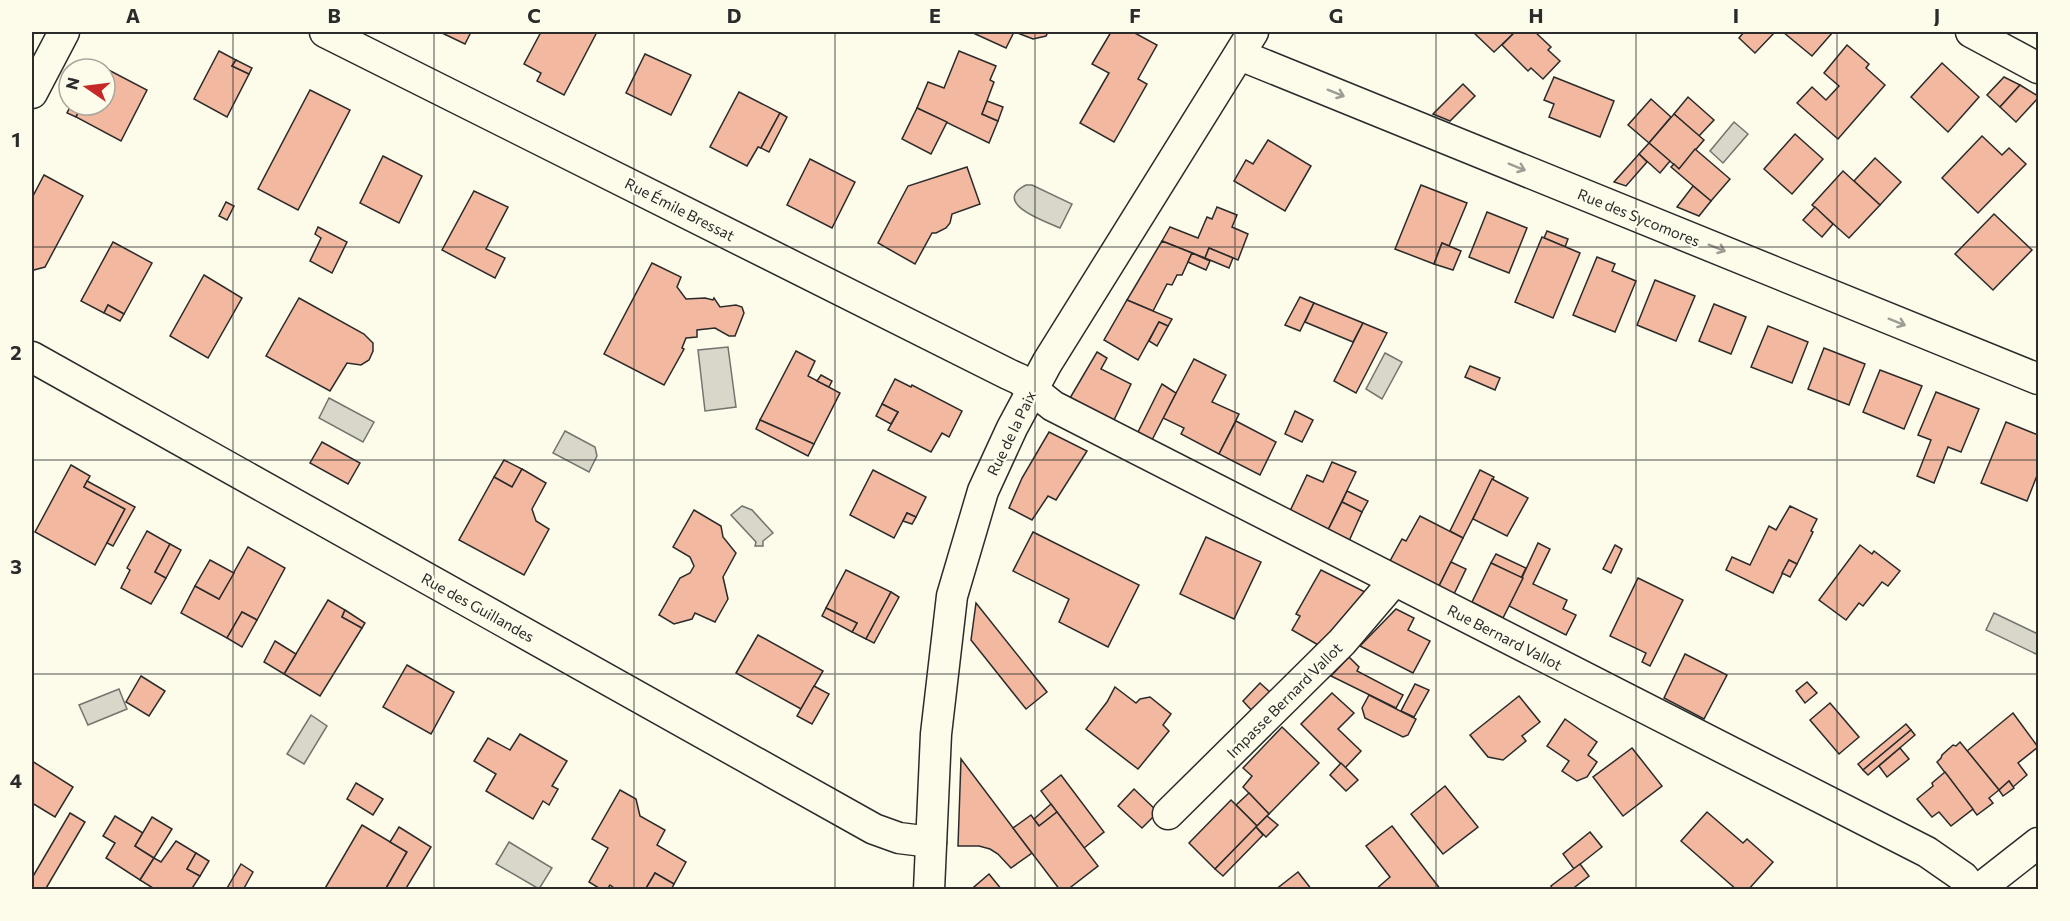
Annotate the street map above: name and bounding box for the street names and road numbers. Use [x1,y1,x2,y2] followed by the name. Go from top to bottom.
[622,173,738,244] street label: Rue Émile Bressat
[1575,184,1703,250] street label: Rue des Sycomores
[983,388,1039,478] street label: Rue de la Paix
[418,569,538,646] street label: Rue des Guillandes
[1445,600,1565,674] street label: Rue Bernard Vallot
[1223,639,1345,761] street label: Impasse Bernard Vallot

